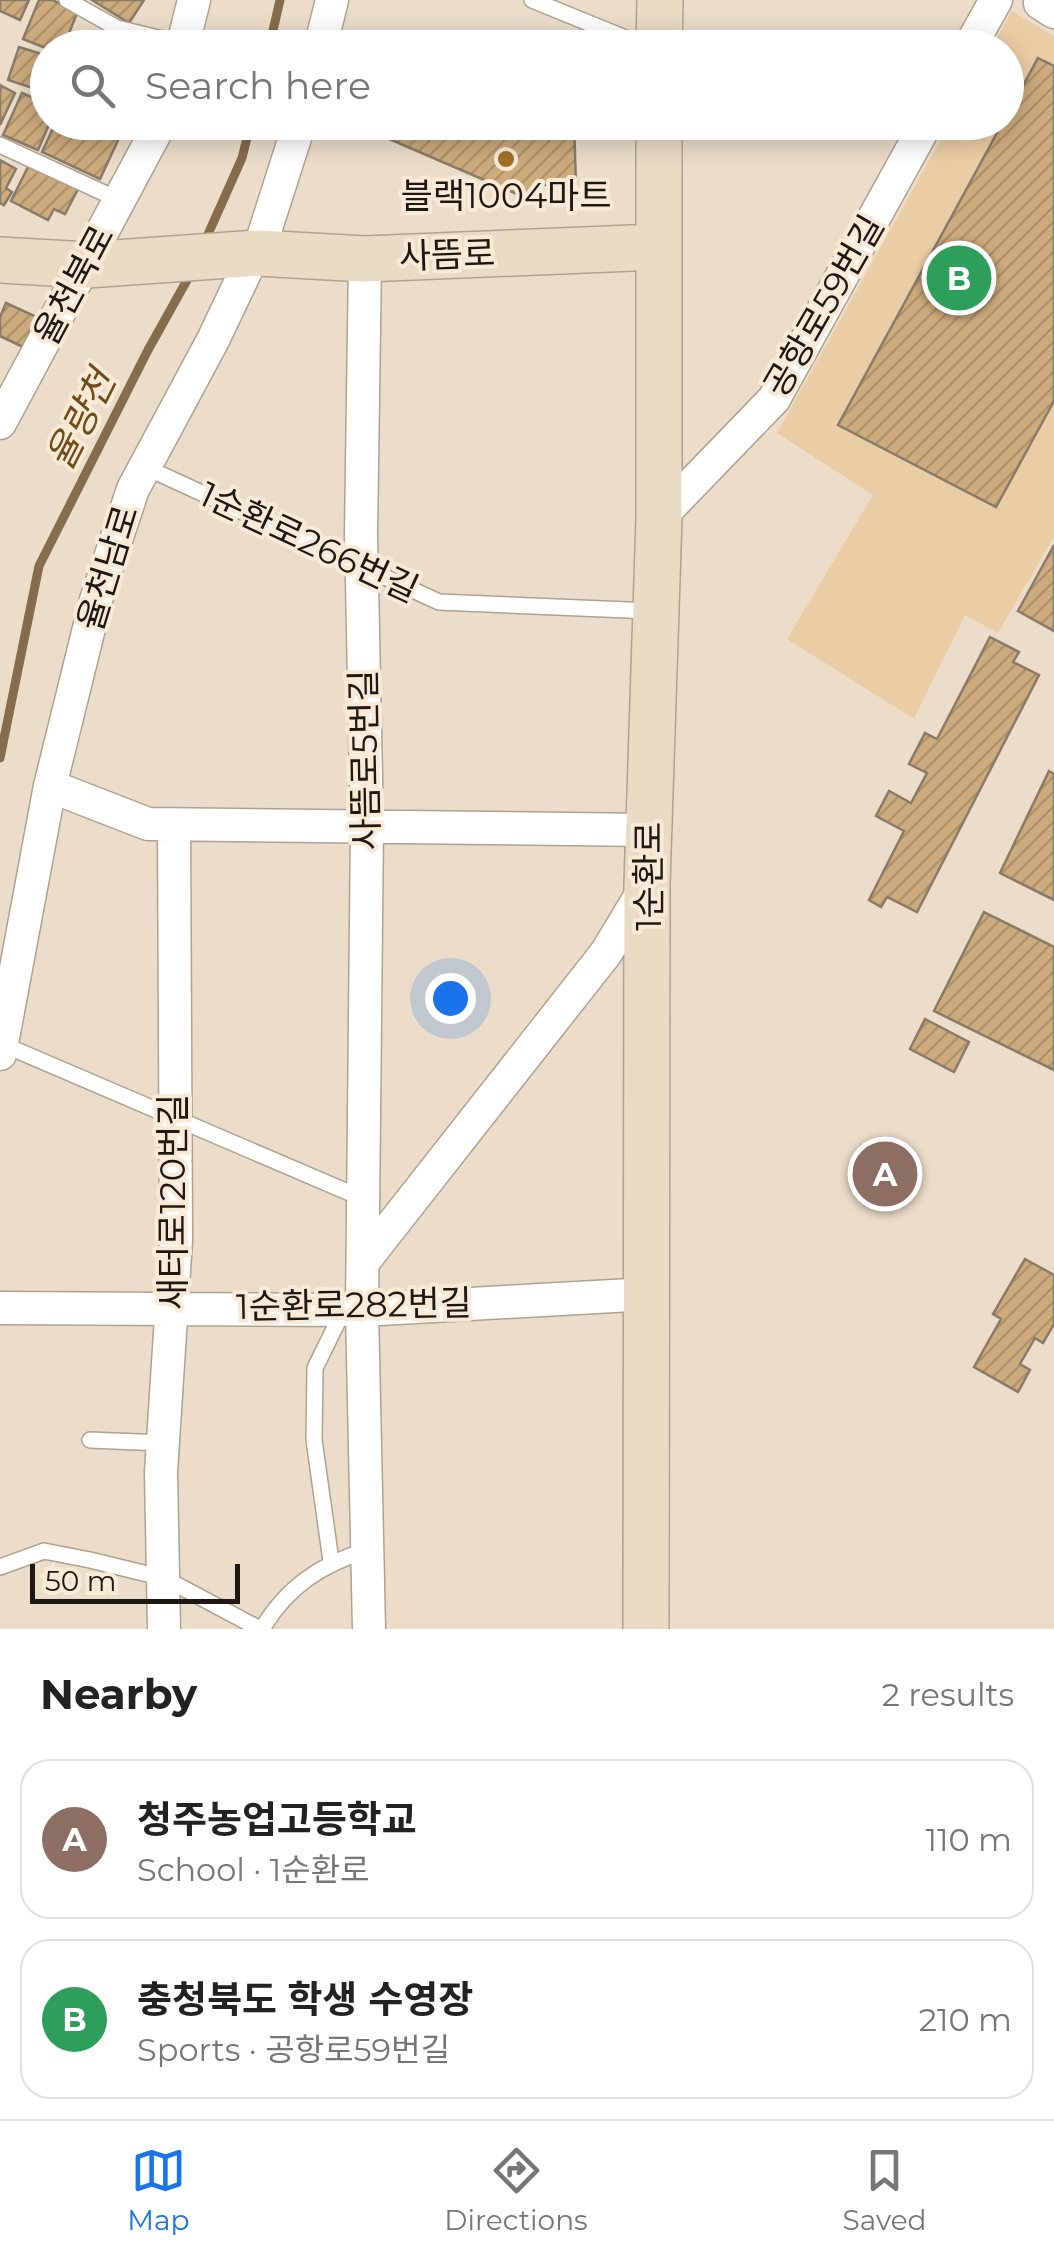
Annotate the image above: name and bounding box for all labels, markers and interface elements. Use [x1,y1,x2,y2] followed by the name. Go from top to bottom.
[30,30,1024,140] search box
[65,58,120,113] icon: search
[145,62,371,109] text: Search here
[495,148,517,170] marker: 블랙1004마트
[401,174,611,217] place label: 블랙1004마트
[754,207,893,404] street label: 공항로59번길
[24,218,123,352] street label: 율천북로
[398,231,496,278] street label: 사뜸로
[926,240,992,316] pin: B
[36,359,127,477] water label: 율량천
[193,472,425,611] street label: 1순환로266번길
[68,500,147,636] street label: 율천남로
[341,669,388,851] street label: 사뜸로5번길
[627,821,670,931] street label: 1순환로
[425,973,476,1024] your location
[151,1094,194,1310] street label: 새터로120번길
[852,1136,918,1212] pin: A
[236,1281,472,1328] street label: 1순환로282번길
[30,1559,240,1604] scale bar
[45,1564,116,1598] text: 50 m
[40,1668,197,1720] text: Nearby
[882,1675,1014,1714] text: 2 results
[137,1796,417,1843] text: 청주농업고등학교
[62,1820,87,1859] text: A
[925,1820,1012,1859] text: 110 m
[137,1850,370,1889] text: School · 1순환로
[137,1976,473,2023] text: 충청북도 학생 수영장
[62,2000,87,2039] text: B
[919,2000,1012,2039] text: 210 m
[137,2030,450,2069] text: Sports · 공항로59번길
[127,2143,190,2237] tab: Map
[444,2143,588,2237] tab: Directions
[842,2143,927,2237] tab: Saved

